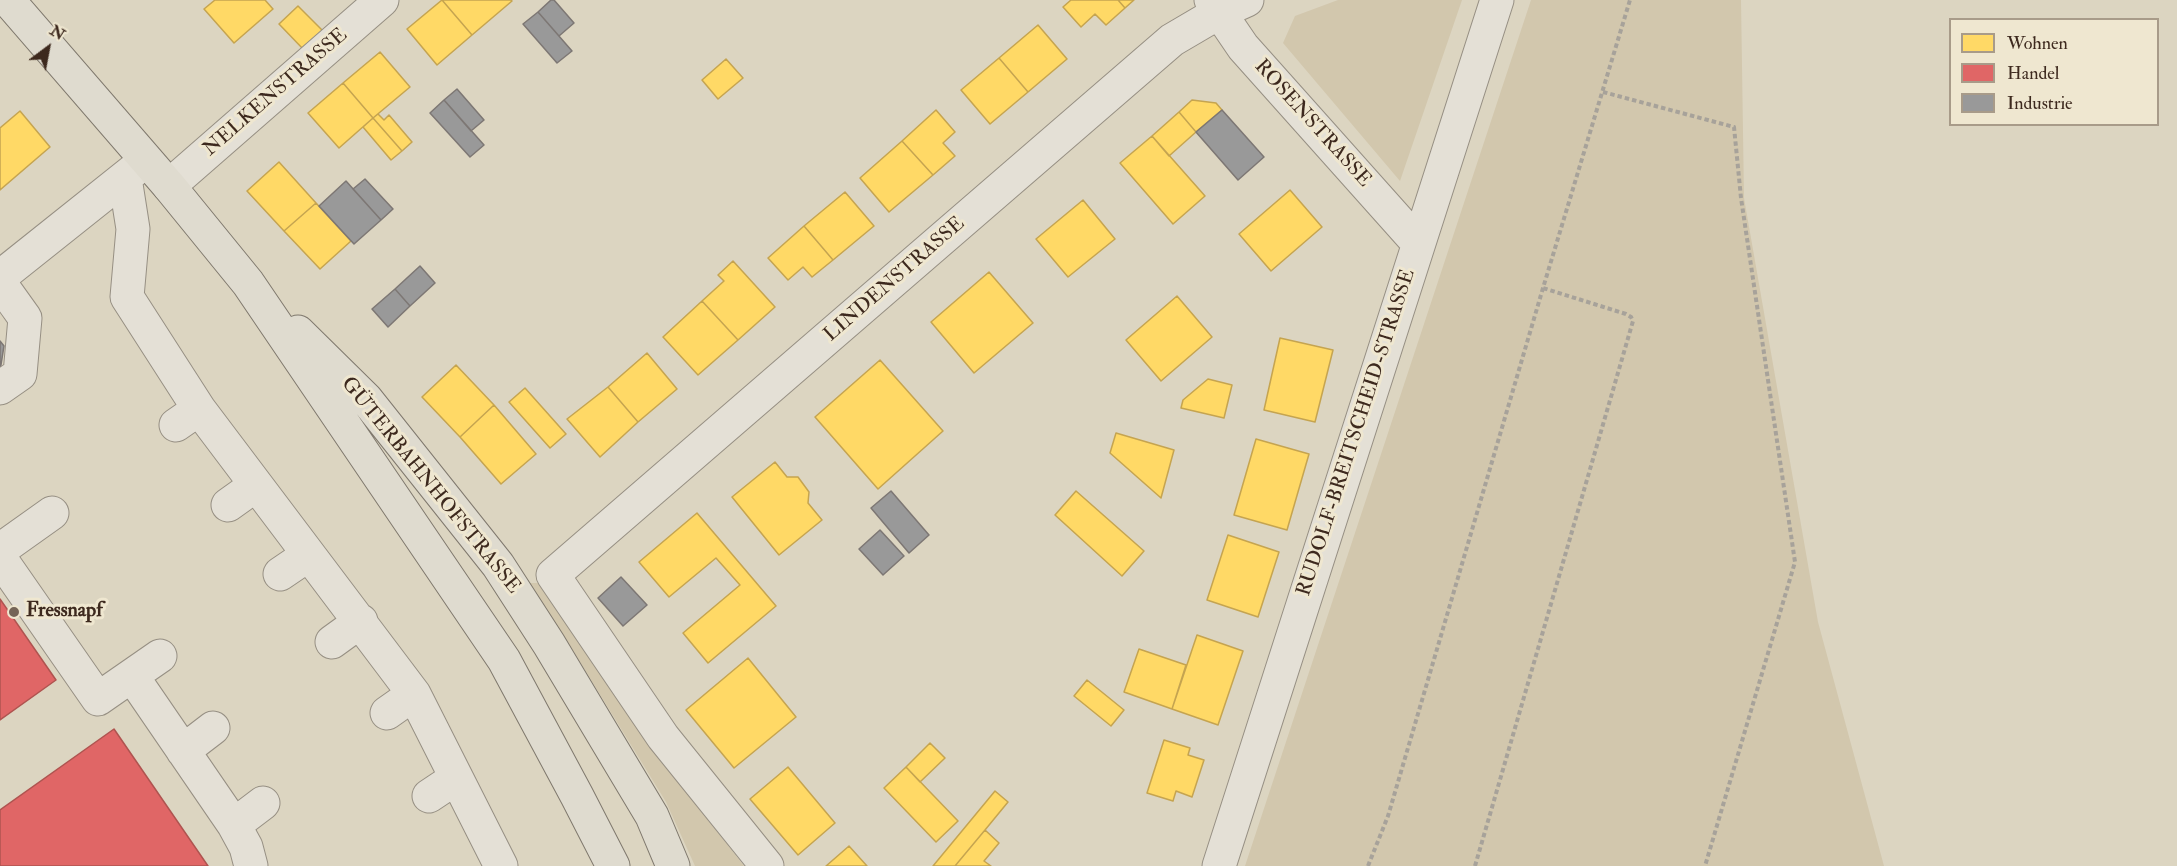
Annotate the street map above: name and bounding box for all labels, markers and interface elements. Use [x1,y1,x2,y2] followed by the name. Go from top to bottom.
[18,18,78,78] north arrow
[1949,18,2159,126] legend
[46,20,69,45] text: N
[199,24,353,162] street label: NELKENSTRASSE
[2007,32,2068,55] text: Wohnen
[1248,55,1376,193] street label: ROSENSTRASSE
[2007,62,2059,85] text: Handel
[2007,92,2073,115] text: Industrie
[820,212,970,348] street label: LINDENSTRASSE
[1293,267,1421,599] street label: RUDOLF-BREITSCHEID-STRASSE
[335,373,525,599] street label: GÜTERBAHNHOFSTRASSE
[26,600,103,624] place label: Fressnapf
[7,605,21,619] marker: Fressnapf

